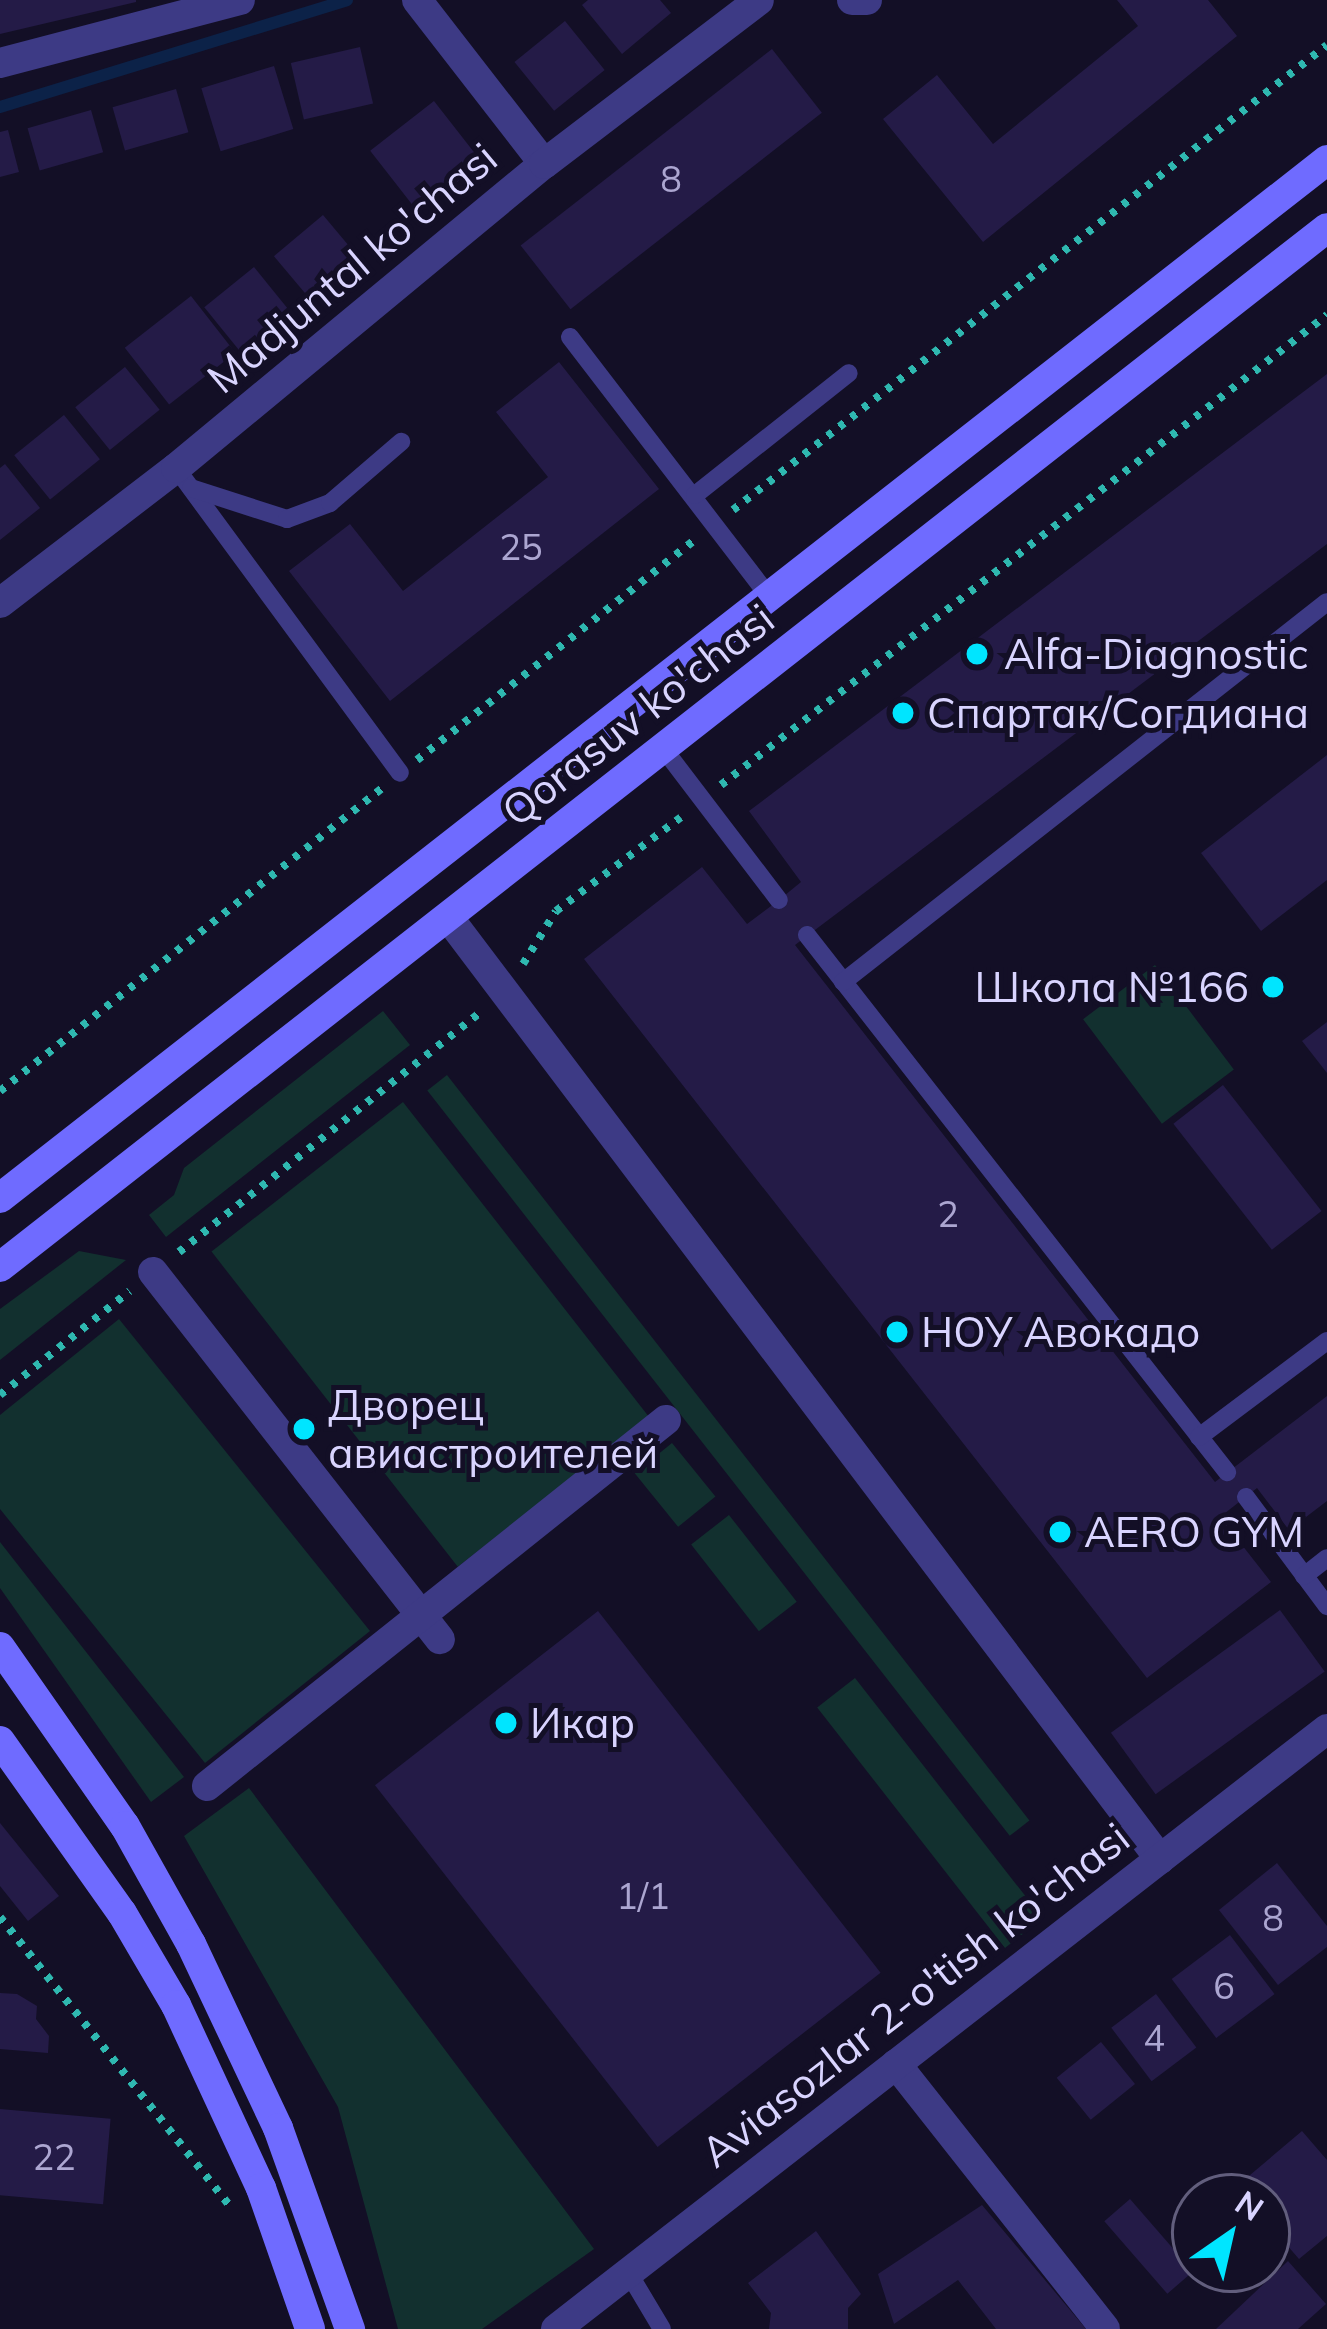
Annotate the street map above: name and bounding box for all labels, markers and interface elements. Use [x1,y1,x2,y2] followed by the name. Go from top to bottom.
[197,132,507,404] street label: Madjuntal ko'chasi
[660,157,682,201] house number: 8
[499,525,543,569] house number: 25
[492,593,784,837] street label: Qorasuv ko'chasi
[1004,629,1309,679] place label: Alfa-Diagnostic
[961,638,993,670] marker: Alfa-Diagnostic
[927,688,1309,738] place label: Спартак/Согдиана
[890,700,916,726] marker: Спартак/Согдиана
[975,962,1249,1012] place label: Школа №166
[1260,974,1286,1000] marker: Школа №166
[937,1192,959,1236] house number: 2
[921,1307,1200,1357] place label: НОУ Авокадо
[884,1319,910,1345] marker: НОУ Авокадо
[328,1380,658,1478] place label: Дворец авиастроителей
[291,1416,317,1442] marker: Дворец авиастроителей
[1084,1507,1304,1557] place label: AERO GYM
[1047,1519,1073,1545] marker: AERO GYM
[530,1698,635,1748] place label: Икар
[493,1710,519,1736] marker: Икар
[691,1812,1139,2178] street label: Aviasozlar 2-o'tish ko'chasi
[616,1874,670,1918] house number: 1/1
[1262,1896,1284,1940] house number: 8
[1213,1964,1235,2008] house number: 6
[1143,2016,1165,2060] house number: 4
[32,2135,76,2179] house number: 22
[1171,2173,1291,2293] north arrow
[1228,2181,1272,2229] text: N

